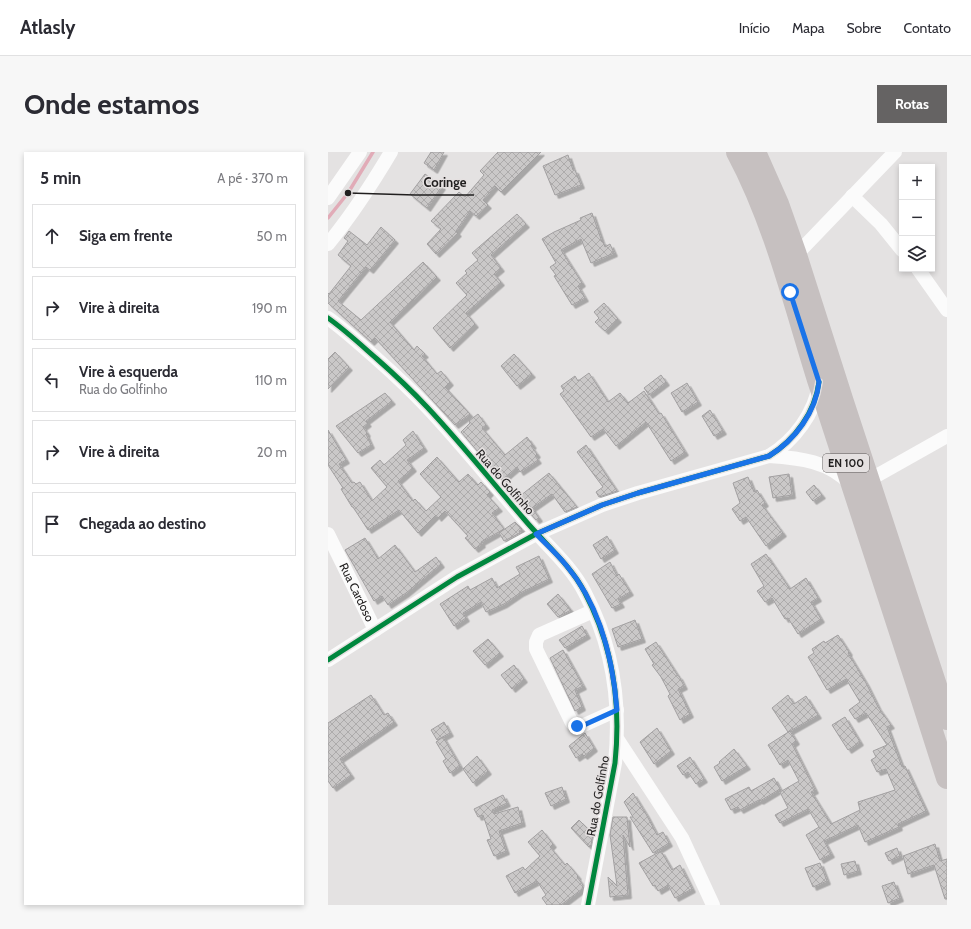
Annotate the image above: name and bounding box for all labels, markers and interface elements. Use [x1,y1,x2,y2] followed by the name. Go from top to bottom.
[20,16,76,39] text: Atlasly
[739,19,770,37] text: Início
[792,19,824,37] text: Mapa
[846,19,881,37] text: Sobre
[903,19,951,37] text: Contato
[877,85,947,123] button: Rotas
[24,87,199,121] text: Onde estamos
[899,164,935,272] map controls
[899,164,935,200] button: +
[40,168,81,188] text: 5 min
[217,170,288,186] text: A pé · 370 m
[415,170,474,195] callout: Coringe
[424,174,467,190] text: Coringe
[899,200,935,236] button: −
[41,225,63,247] icon: ahead
[79,227,172,245] text: Siga em frente
[257,228,287,244] text: 50 m
[899,236,935,272] button: layers
[781,283,799,301] route start
[41,297,63,319] icon: right
[79,299,160,317] text: Vire à direita
[252,300,287,316] text: 190 m
[79,363,178,381] text: Vire à esquerda
[41,369,63,391] icon: left
[255,372,287,388] text: 110 m
[79,381,167,397] text: Rua do Golfinho
[41,441,63,463] icon: right
[79,443,160,461] text: Vire à direita
[257,444,287,460] text: 20 m
[473,446,538,518] street label: Rua do Golfinho
[823,454,869,472] road number: EN 100
[41,513,63,535] icon: arrive
[79,515,206,533] text: Chegada ao destino
[336,560,378,624] street label: Rua Cardoso
[568,717,586,735] route end
[583,754,612,837] street label: Rua do Golfinho

